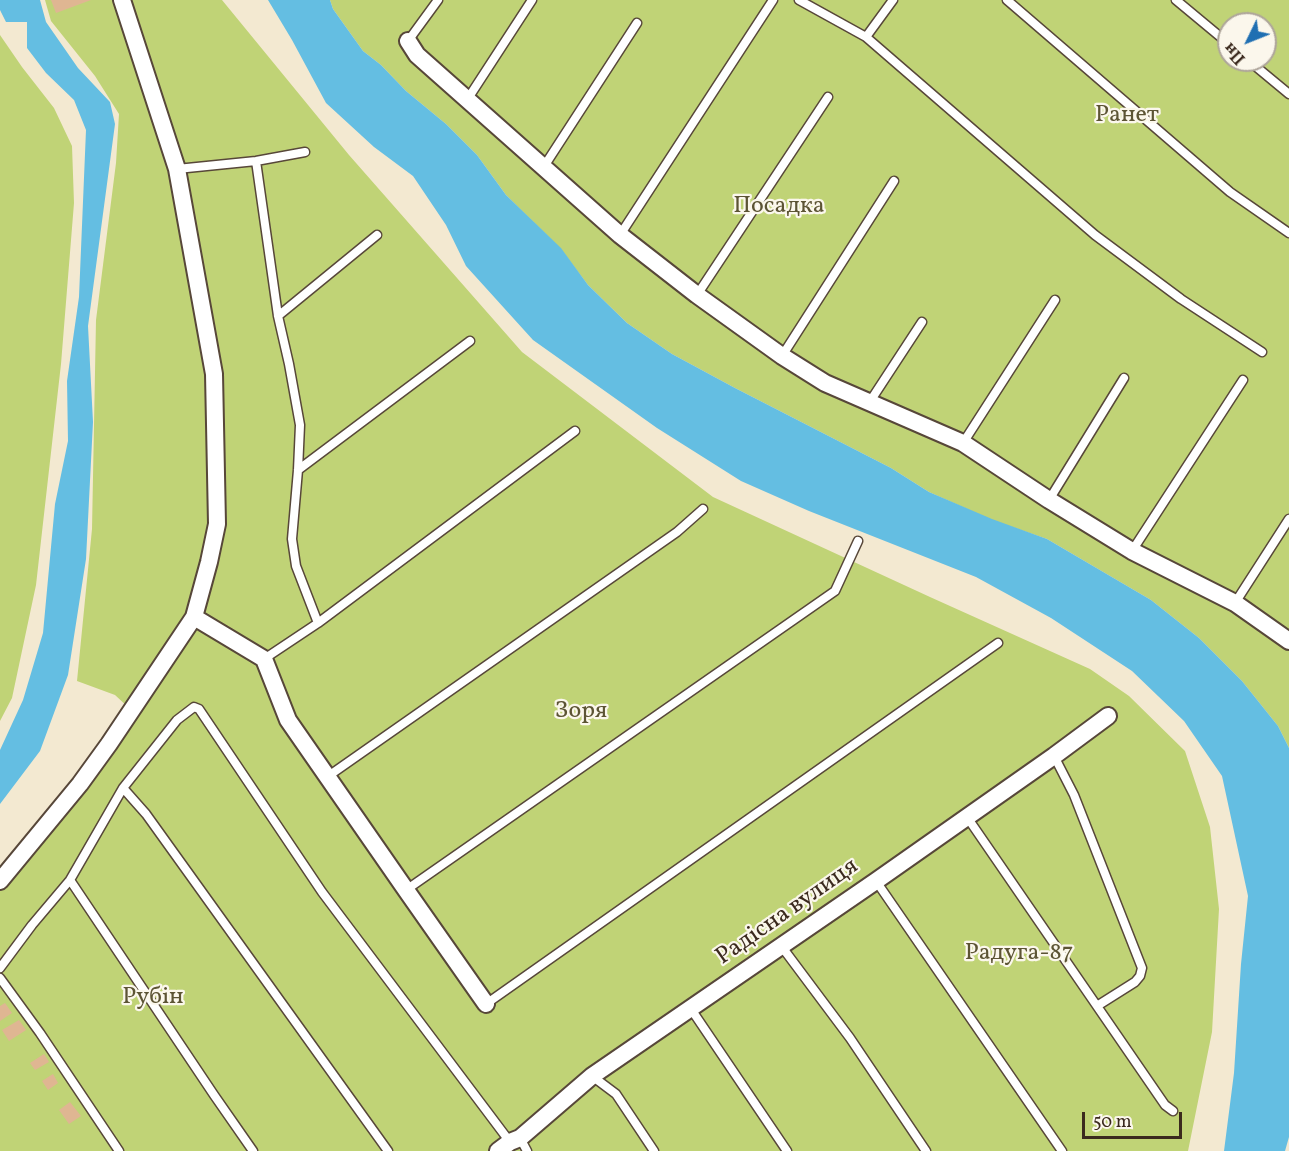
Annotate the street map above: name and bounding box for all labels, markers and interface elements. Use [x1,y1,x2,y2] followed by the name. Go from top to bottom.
[1217,12,1277,72] north arrow
[1220,37,1251,69] text: Пн
[1095,103,1159,131] park label: Ранет
[733,194,825,222] park label: Посадка
[555,699,607,727] park label: Зоря
[711,853,865,973] street label: Радісна вулиця
[965,941,1073,969] park label: Радуга-87
[122,985,184,1013] park label: Рубін
[1085,1100,1186,1138] scale bar
[1093,1110,1132,1135] text: 50 m

